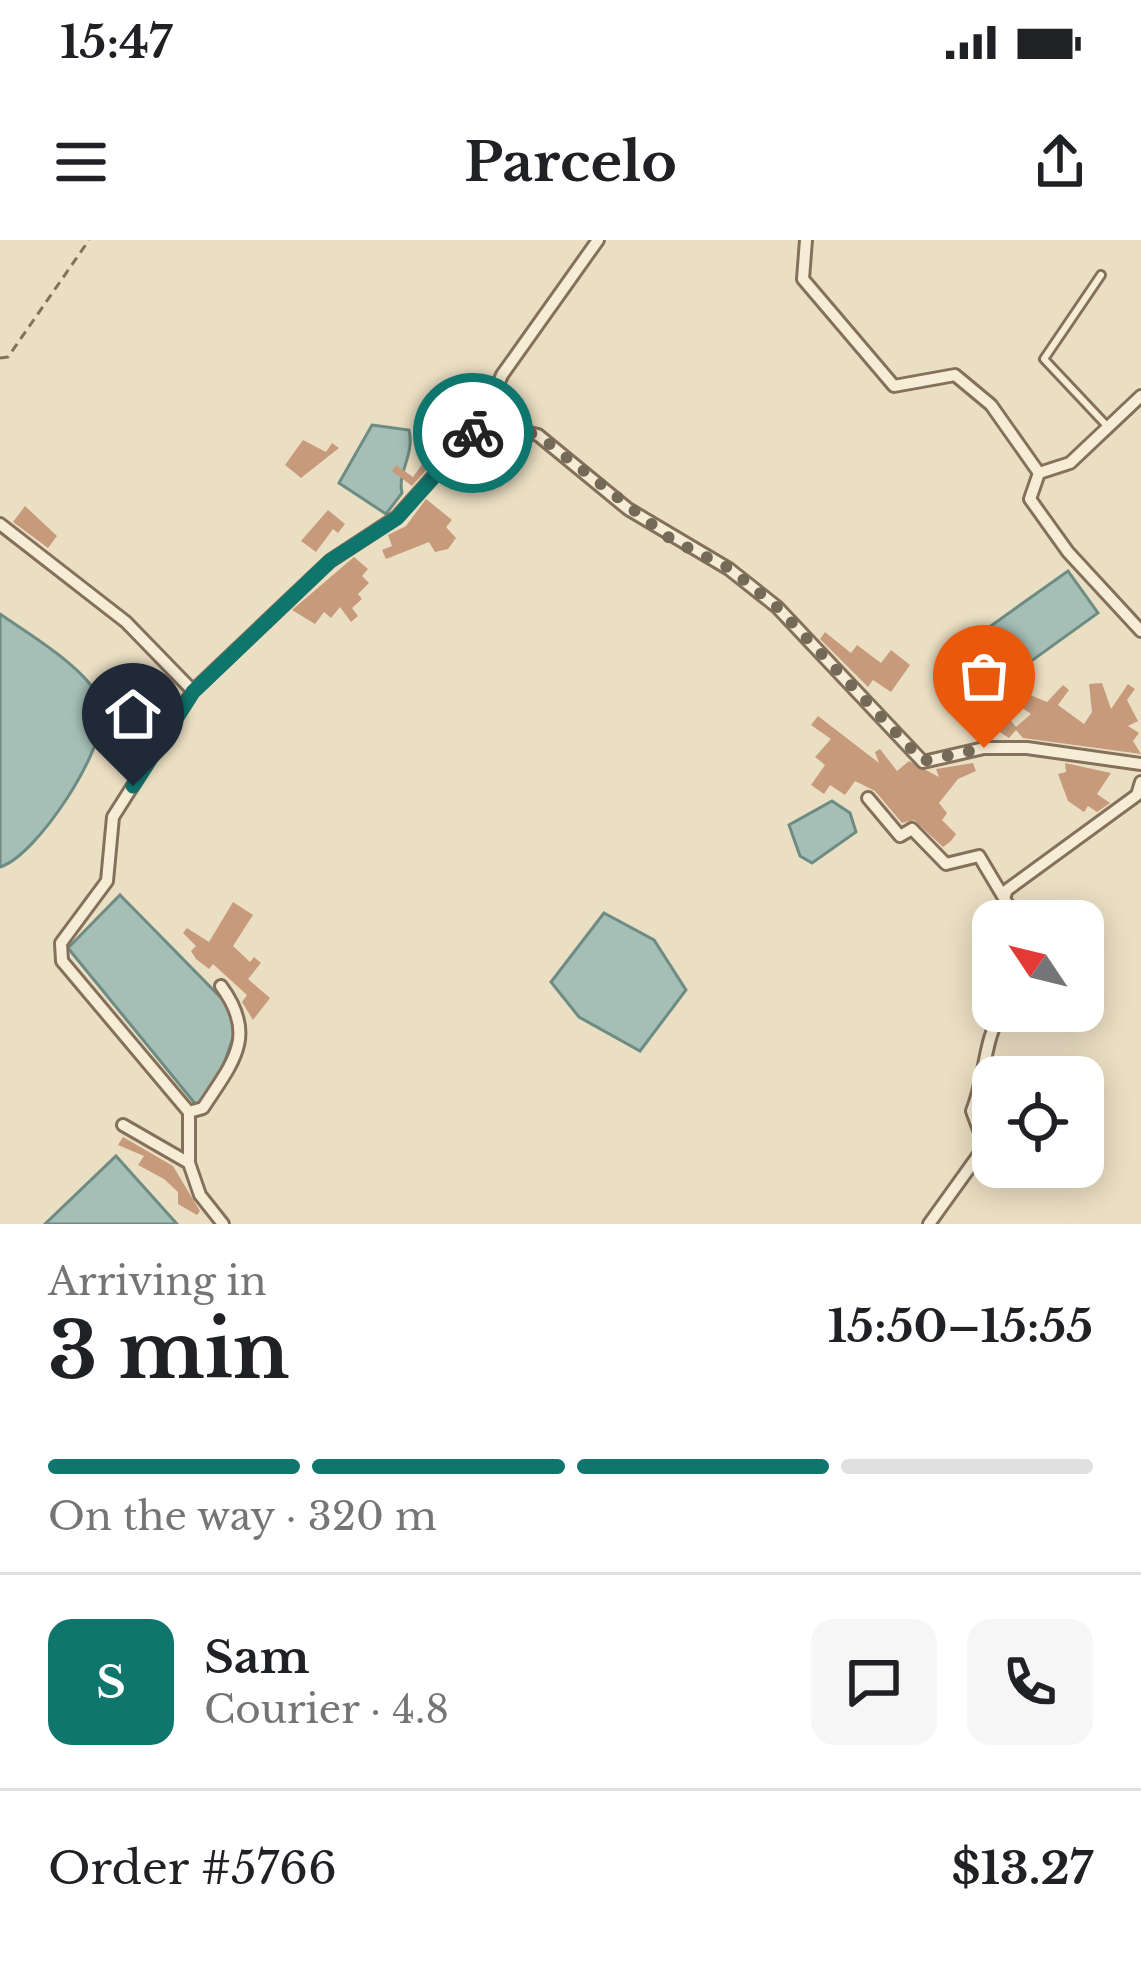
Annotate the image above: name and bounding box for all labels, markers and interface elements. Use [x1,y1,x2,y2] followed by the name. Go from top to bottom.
[60,14,172,70] text: 15:47
[48,129,114,195] icon: menu
[464,129,677,196] text: Parcelo
[1027,129,1093,195] icon: share
[413,373,533,493] courier
[440,400,506,466] icon: bike
[933,625,1035,748] pin
[951,643,1017,709] icon: bag
[82,663,184,786] pin
[100,681,166,747] icon: home
[972,900,1104,1032] north arrow
[972,900,1104,1188] map controls
[972,1056,1104,1188] button: locate
[48,1257,267,1306] text: Arriving in
[827,1298,1093,1354] text: 15:50–15:55
[48,1302,290,1399] text: 3 min
[48,1492,437,1541] text: On the way · 320 m
[811,1619,937,1745] button: chat
[967,1619,1093,1745] button: phone
[204,1629,309,1685] text: Sam
[96,1654,126,1710] text: S
[204,1685,449,1734] text: Courier · 4.8
[48,1840,337,1896] text: Order #5766
[952,1840,1093,1896] text: $13.27

